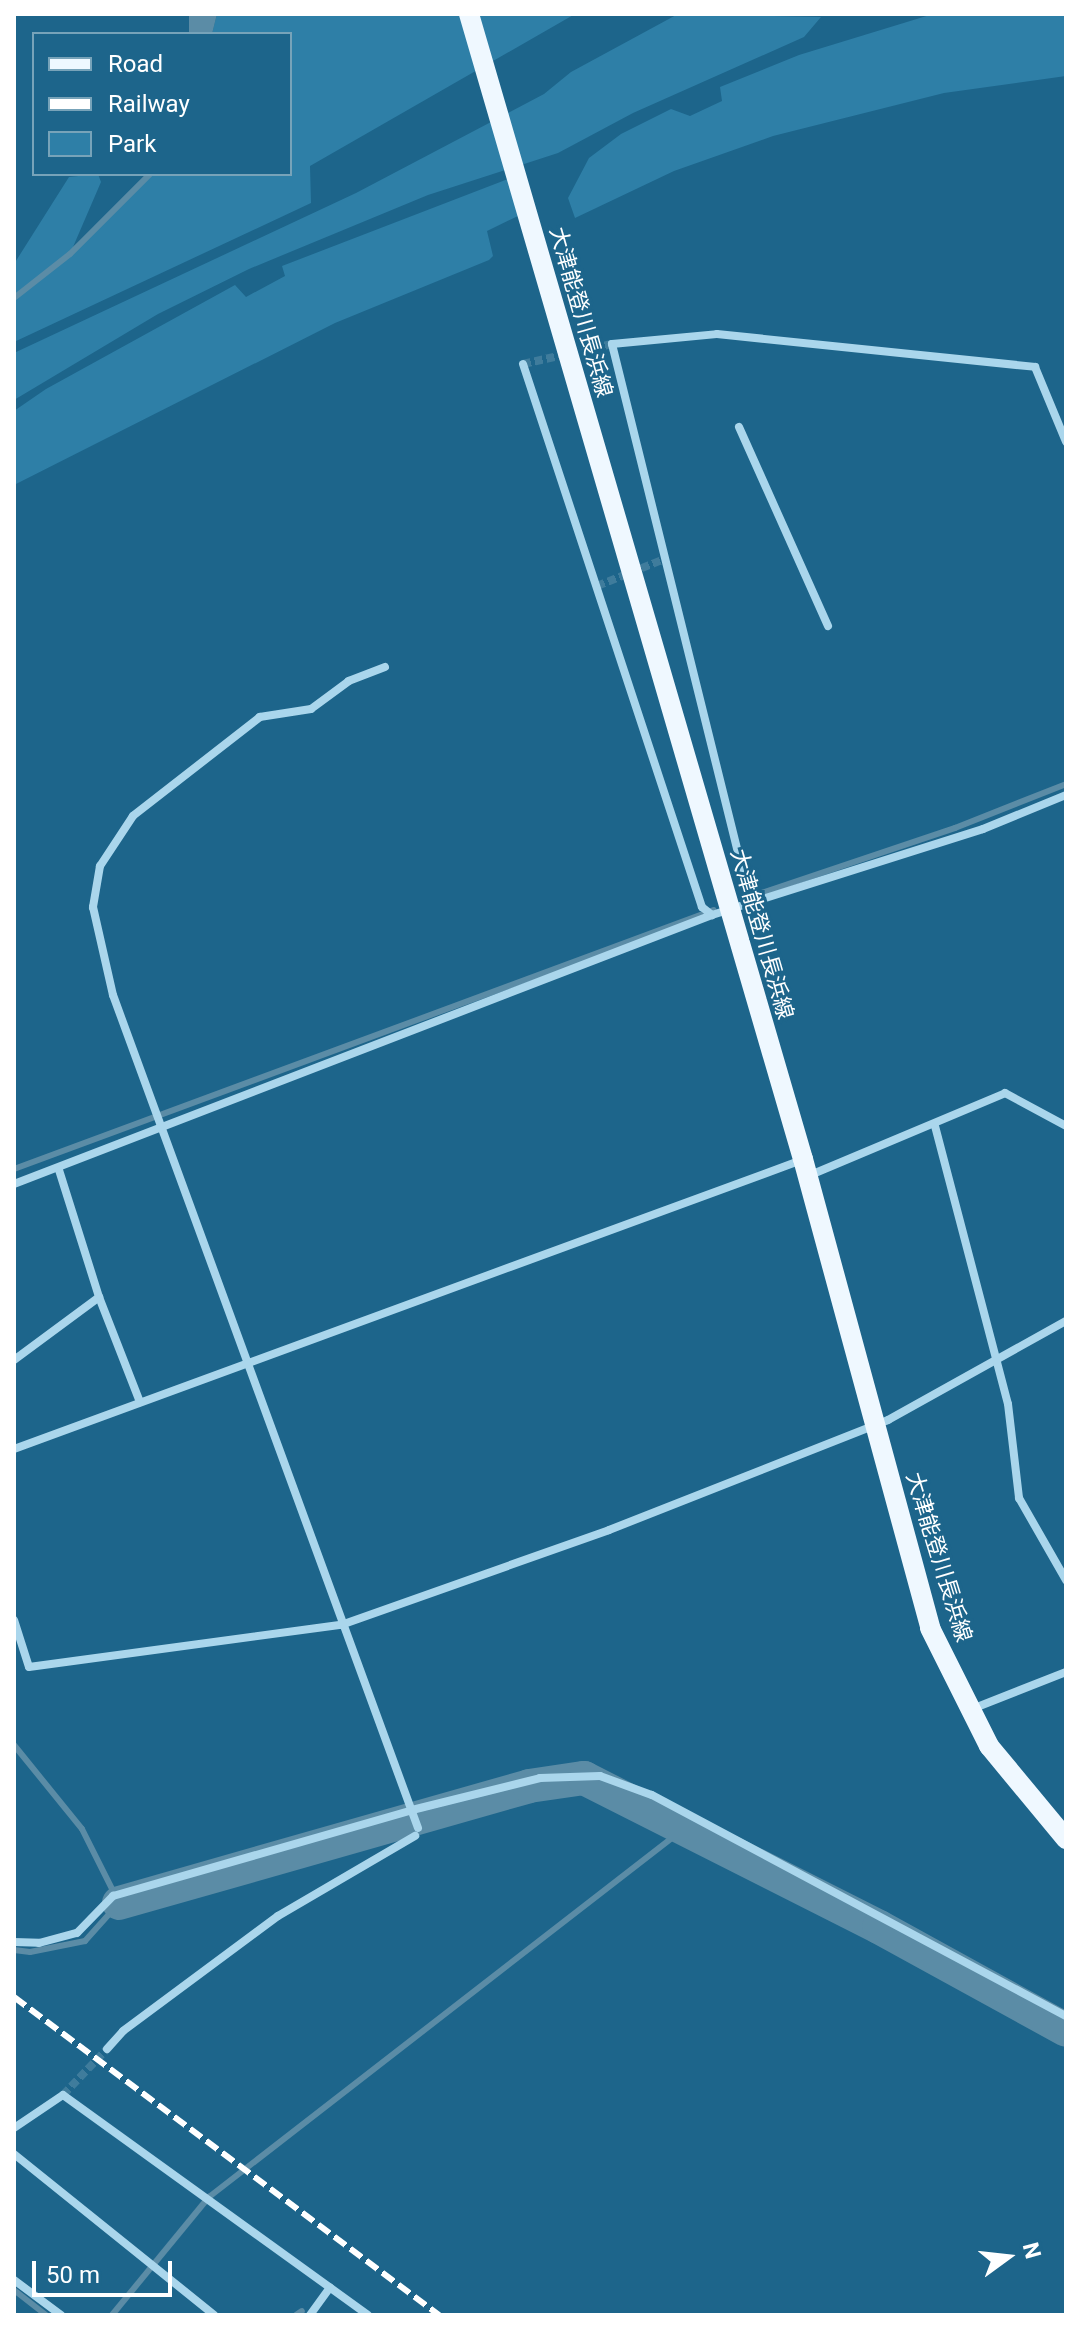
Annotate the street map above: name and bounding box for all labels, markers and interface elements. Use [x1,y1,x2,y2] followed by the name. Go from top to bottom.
[32,32,292,176] legend
[108,50,163,78] text: Road
[108,90,190,118] text: Railway
[108,130,156,158] text: Park
[544,224,618,400] street label: 大津能登川長浜線
[725,846,799,1022] street label: 大津能登川長浜線
[901,1469,977,1645] street label: 大津能登川長浜線
[968,2217,1048,2297] north arrow
[1018,2240,1046,2261] text: N
[36,2245,176,2295] scale bar
[46,2261,100,2289] text: 50 m

